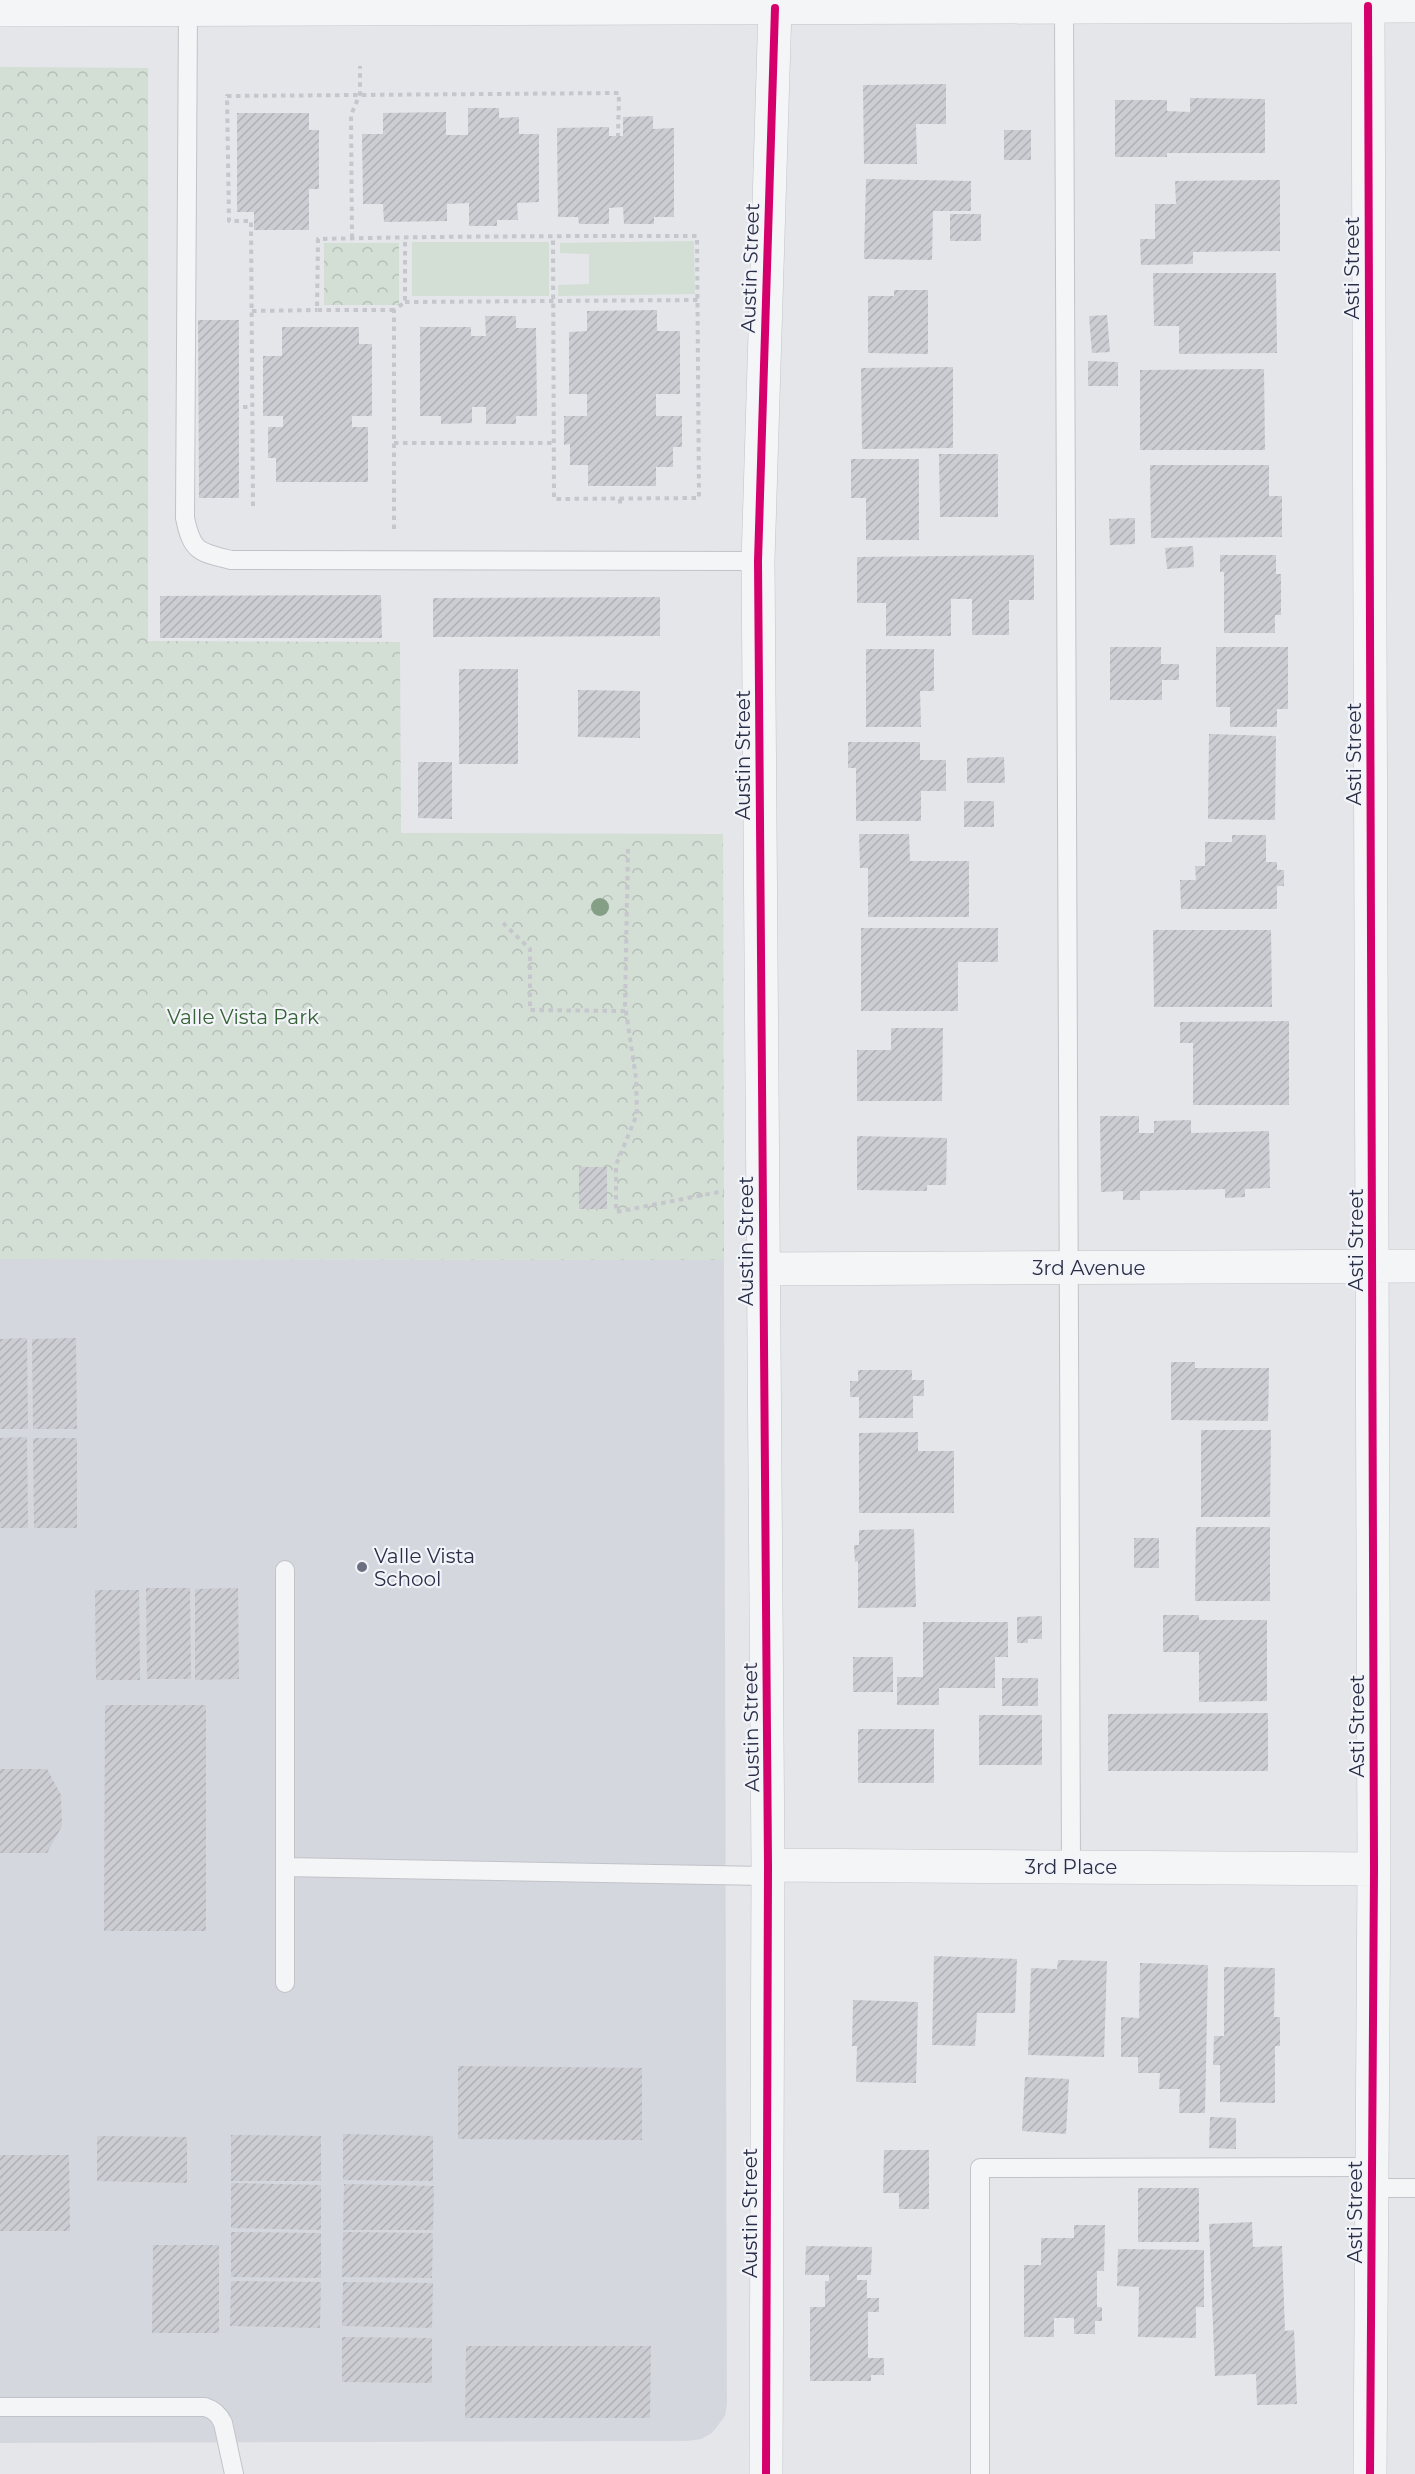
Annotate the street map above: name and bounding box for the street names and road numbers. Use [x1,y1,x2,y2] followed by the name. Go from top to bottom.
[736,203,764,333] street label: Austin Street
[1340,216,1364,320] street label: Asti Street
[731,690,755,820] street label: Austin Street
[1342,702,1366,806] street label: Asti Street
[734,1176,758,1306] street label: Austin Street
[1344,1188,1368,1292] street label: Asti Street
[1032,1256,1146,1280] street label: 3rd Avenue
[738,1662,764,1792] street label: Austin Street
[1345,1674,1369,1778] street label: Asti Street
[1025,1855,1117,1879] street label: 3rd Place
[738,2148,762,2278] street label: Austin Street
[1343,2160,1367,2264] street label: Asti Street

